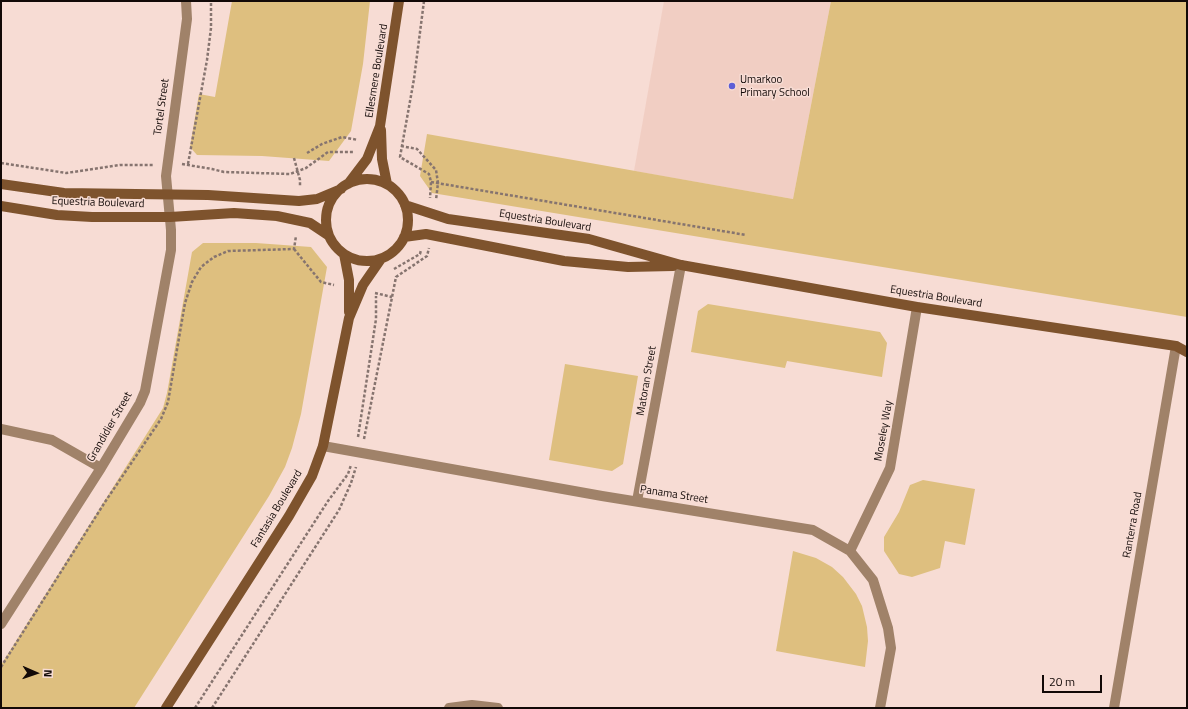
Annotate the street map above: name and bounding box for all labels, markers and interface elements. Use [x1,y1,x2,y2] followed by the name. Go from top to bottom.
[363,23,391,119] street label: Ellesmere Boulevard
[740,73,810,99] place label: Umarkoo Primary School
[151,78,173,136] street label: Tortel Street
[727,81,737,91] marker: Umarkoo Primary School
[51,195,145,211] street label: Equestria Boulevard
[498,207,592,235] street label: Equestria Boulevard
[889,283,983,311] street label: Equestria Boulevard
[634,345,660,417] street label: Matoran Street
[85,390,135,464] street label: Grandidier Street
[872,399,896,463] street label: Moseley Way
[249,468,305,550] street label: Fantasia Boulevard
[639,483,709,507] street label: Panama Street
[1121,491,1145,559] street label: Ranterra Road
[16,653,56,693] north arrow
[1044,667,1104,693] scale bar
[40,669,56,678] text: N
[1049,672,1075,691] text: 20 m

